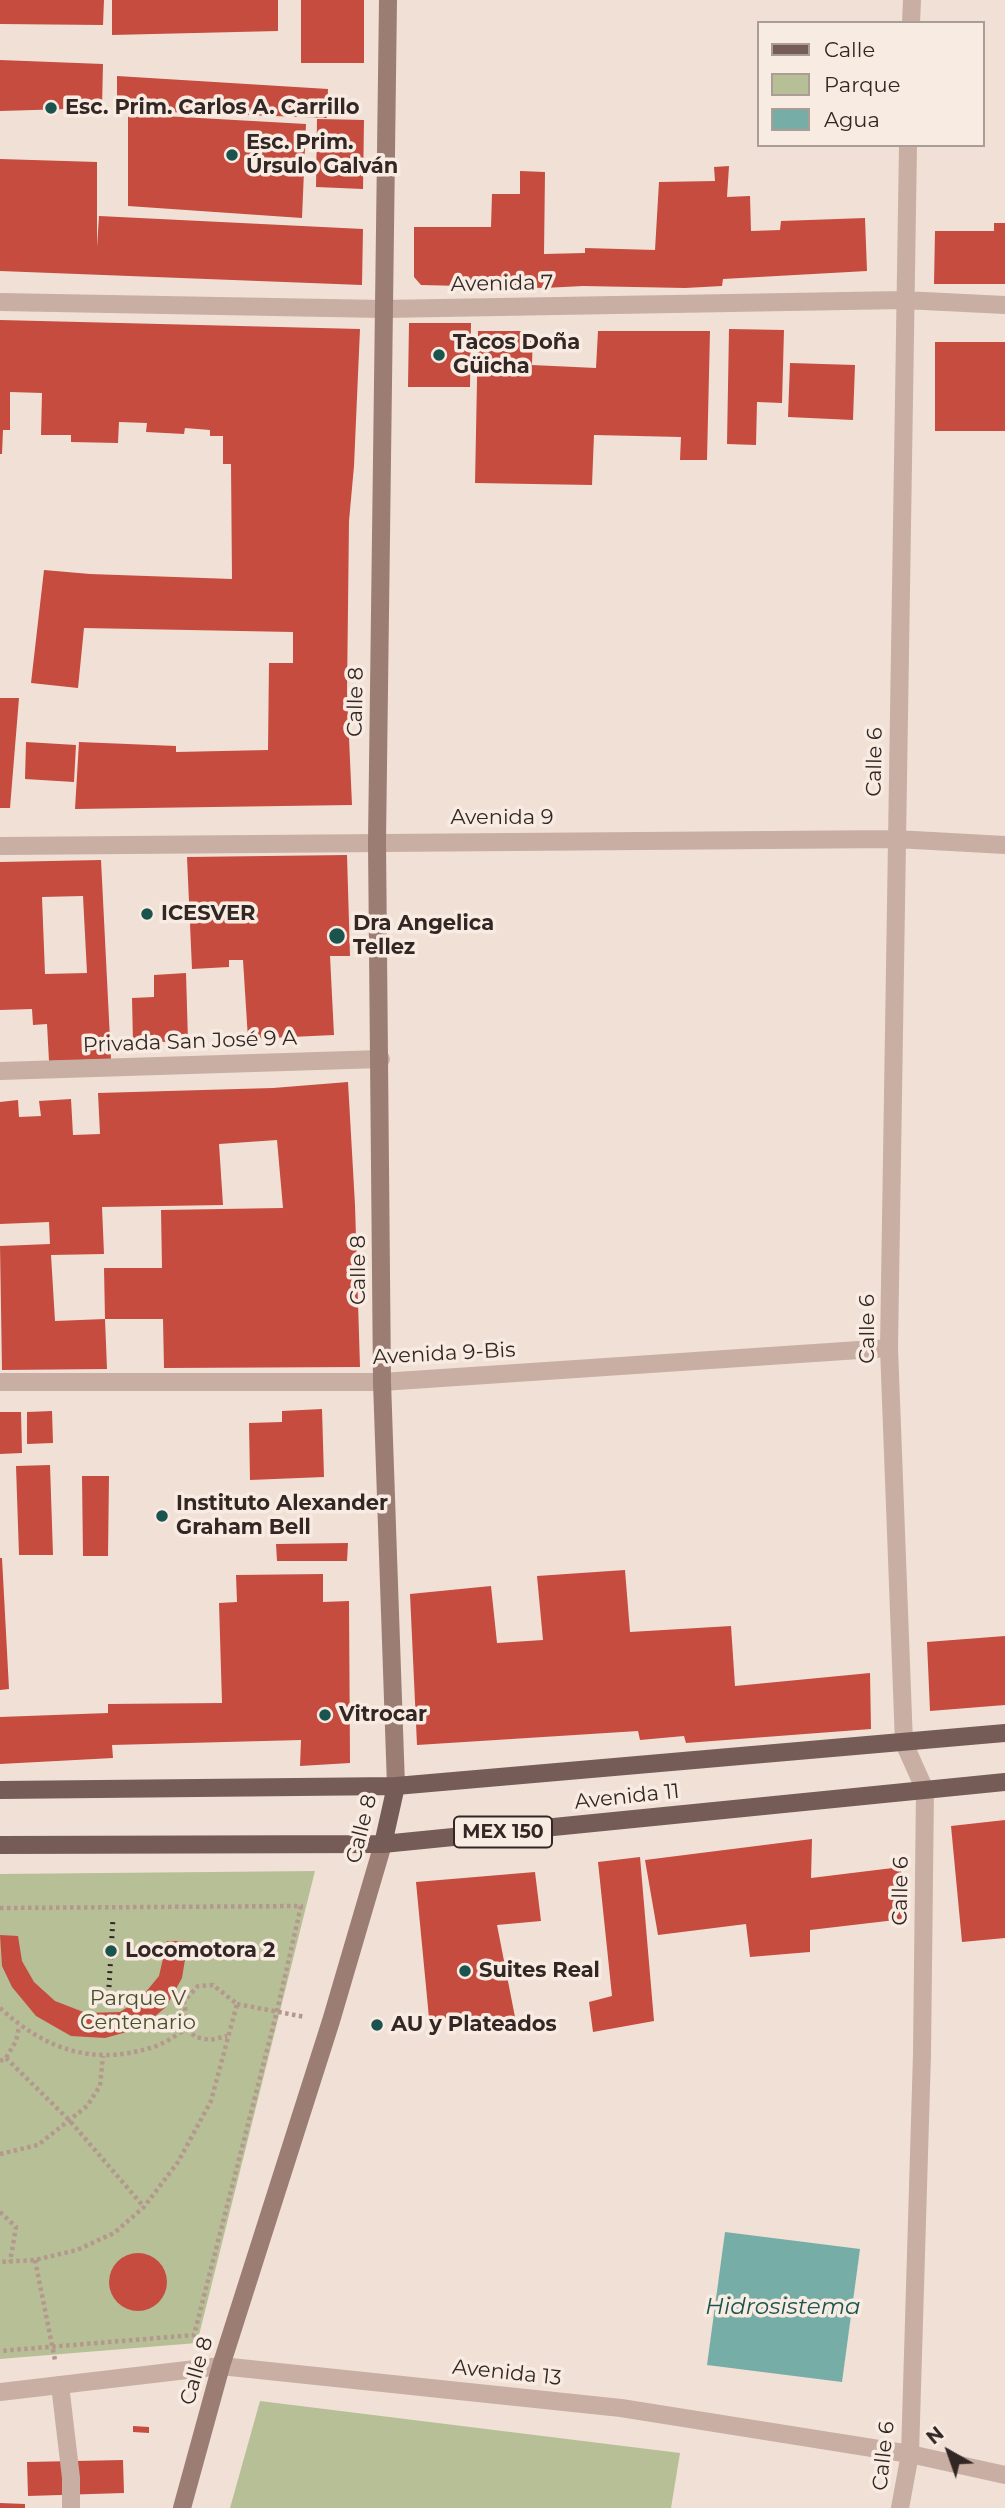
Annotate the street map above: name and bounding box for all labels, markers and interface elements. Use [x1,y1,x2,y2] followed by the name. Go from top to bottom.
[757,21,984,147] legend
[824,37,875,62] text: Calle
[824,72,900,97] text: Parque
[65,95,360,121] place label: Esc. Prim. Carlos A. Carrillo
[43,100,59,116] marker: Esc. Prim. Carlos A. Carrillo
[824,107,880,132] text: Agua
[246,130,398,180] place label: Esc. Prim. Úrsulo Galván
[224,147,240,163] marker: Esc. Prim. Úrsulo Galván
[450,271,554,297] street label: Avenida 7
[453,330,580,380] place label: Tacos Doña Güicha
[431,347,447,363] marker: Tacos Doña Güicha
[343,667,369,737] street label: Calle 8
[862,727,888,797] street label: Calle 6
[450,805,554,831] street label: Avenida 9
[161,901,255,927] place label: ICESVER
[139,906,155,922] marker: ICESVER
[353,911,494,961] place label: Dra Angelica Tellez
[327,926,347,946] marker: Dra Angelica Tellez
[82,1026,298,1058] street label: Privada San José 9 A
[346,1235,372,1305] street label: Calle 8
[855,1294,881,1364] street label: Calle 6
[372,1338,516,1370] street label: Avenida 9-Bis
[176,1491,388,1541] place label: Instituto Alexander Graham Bell
[154,1508,170,1524] marker: Instituto Alexander Graham Bell
[339,1702,427,1728] place label: Vitrocar
[317,1707,333,1723] marker: Vitrocar
[573,1779,681,1815] street label: Avenida 11
[341,1792,383,1866] street label: Calle 8
[454,1816,552,1848] road number: MEX 150
[888,1856,914,1926] street label: Calle 6
[125,1938,275,1964] place label: Locomotora 2
[103,1943,119,1959] marker: Locomotora 2
[479,1958,600,1984] place label: Suites Real
[457,1963,473,1979] marker: Suites Real
[80,1986,196,2036] park label: Parque V Centenario
[391,2012,557,2038] place label: AU y Plateados
[369,2017,385,2033] marker: AU y Plateados
[705,2293,861,2321] water label: Hidrosistema
[175,2334,219,2408] street label: Calle 8
[451,2355,563,2391] street label: Avenida 13
[914,2417,984,2487] north arrow
[868,2420,900,2492] street label: Calle 6
[922,2422,948,2449] text: N

